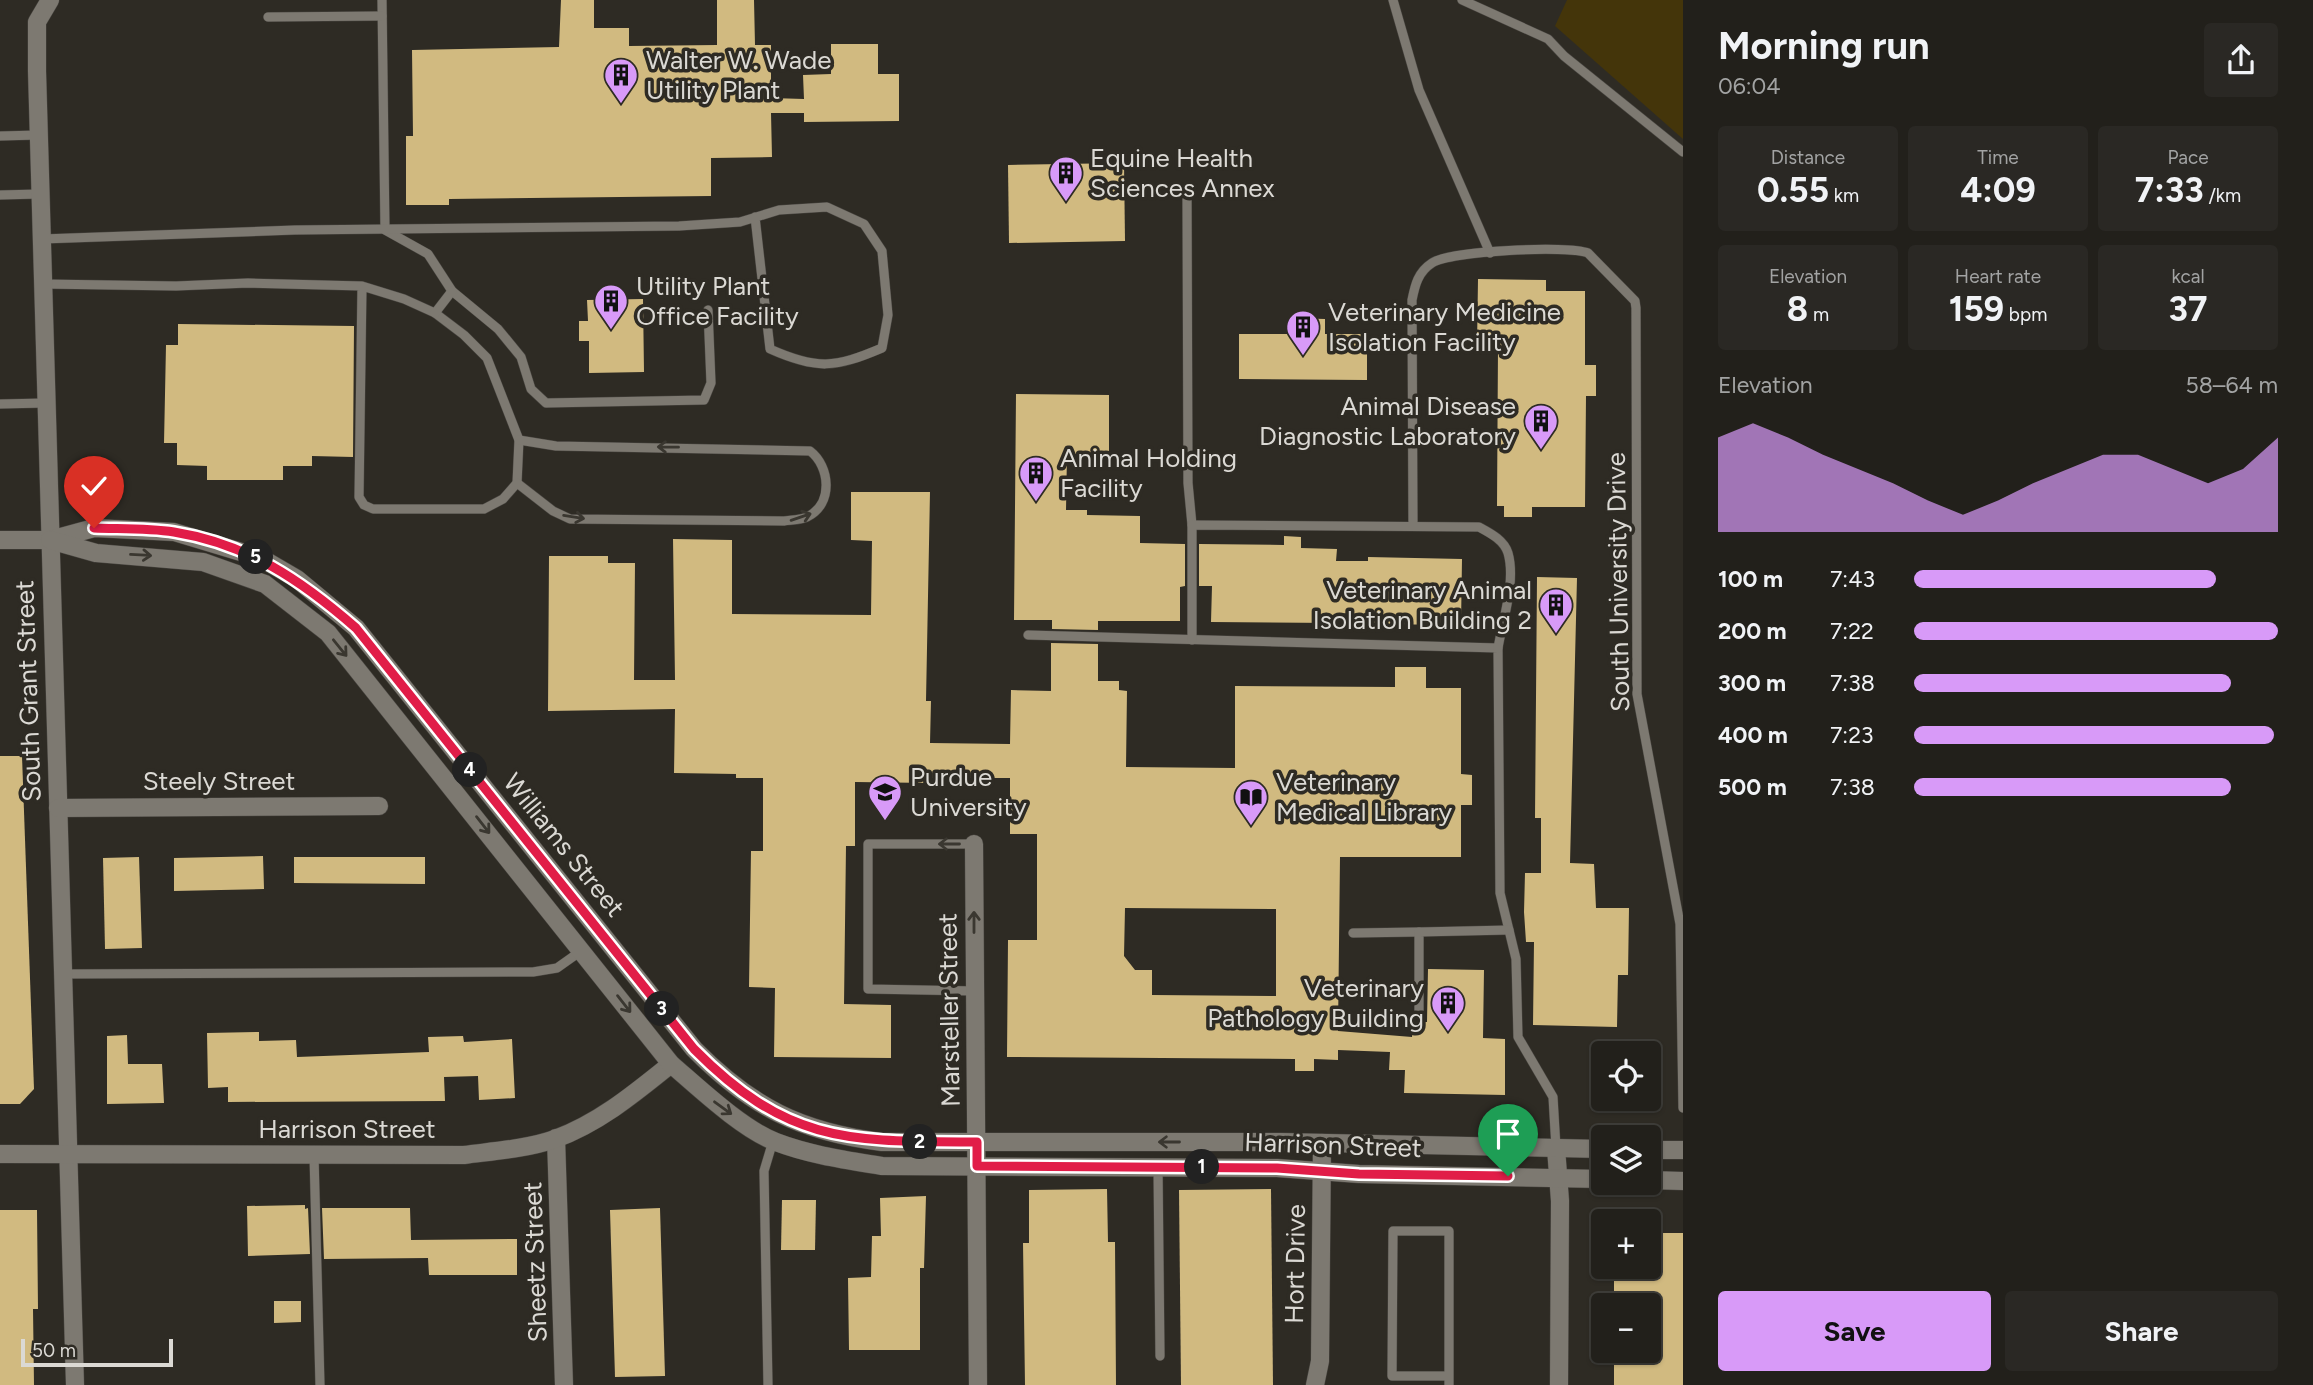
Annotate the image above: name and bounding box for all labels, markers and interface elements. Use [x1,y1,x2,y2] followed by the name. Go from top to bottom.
[1718,23,1930,69] text: Morning run
[2204,23,2278,97] button: share
[646,44,831,106] place label: Walter W. Wade Utility Plant
[602,56,640,105] building icon: Walter W. Wade Utility Plant
[1718,72,1781,100] text: 06:04
[1090,142,1275,204] place label: Equine Health Sciences Annex
[1771,146,1845,169] text: Distance
[1977,146,2019,169] text: Time
[2167,146,2209,169] text: Pace
[1047,154,1085,203] building icon: Equine Health Sciences Annex
[1757,169,1829,211] text: 0.55
[1960,169,2036,211] text: 4:09
[2135,169,2204,211] text: 7:33
[1829,184,1859,207] text: km
[2204,184,2241,207] text: /km
[1769,265,1847,288] text: Elevation
[1955,265,2041,288] text: Heart rate
[2171,265,2205,288] text: kcal
[636,270,799,332] place label: Utility Plant Office Facility
[592,282,630,331] building icon: Utility Plant Office Facility
[1787,288,1808,330] text: 8
[1949,288,2004,330] text: 159
[2169,288,2207,330] text: 37
[1328,296,1561,358] place label: Veterinary Medicine Isolation Facility
[1808,303,1829,326] text: m
[2004,303,2047,326] text: bpm
[1284,308,1322,357] building icon: Veterinary Medicine Isolation Facility
[1718,371,1813,399] text: Elevation
[2185,371,2278,399] text: 58–64 m
[1259,390,1516,452] place label: Animal Disease Diagnostic Laboratory
[1522,402,1560,451] building icon: Animal Disease Diagnostic Laboratory
[657,440,680,454] one-way arrow
[1060,442,1237,504] place label: Animal Holding Facility
[1600,452,1636,712] street label: South University Drive
[1017,454,1055,503] building icon: Animal Holding Facility
[64,456,124,528] pin
[75,467,113,505] icon: check
[789,509,811,522] one-way arrow
[563,511,585,524] one-way arrow
[238,540,274,574] pin: 5
[250,545,261,568] text: 5
[129,549,152,562] one-way arrow
[1718,565,1783,593] text: 100 m
[1830,565,1875,593] text: 7:43
[1313,574,1532,636] place label: Veterinary Animal Isolation Building 2
[8,580,48,802] street label: South Grant Street
[1537,586,1575,635] building icon: Veterinary Animal Isolation Building 2
[1718,617,1787,645] text: 200 m
[1830,617,1874,645] text: 7:22
[333,639,348,657] one-way arrow
[1718,669,1786,697] text: 300 m
[1830,669,1875,697] text: 7:38
[1718,721,1788,749] text: 400 m
[1830,721,1874,749] text: 7:23
[452,752,488,788] pin: 4
[463,758,476,781] text: 4
[910,761,1027,823] place label: Purdue University
[143,765,296,797] street label: Steely Street
[1276,766,1453,828] place label: Veterinary Medical Library
[496,767,632,923] street label: Williams Street
[866,773,904,822] school or university icon: Purdue University
[1718,773,1787,801] text: 500 m
[1830,773,1875,801] text: 7:38
[1232,778,1270,827] library icon: Veterinary Medical Library
[476,816,491,834] one-way arrow
[938,837,961,851] one-way arrow
[968,911,981,934] one-way arrow
[931,913,967,1107] street label: Marsteller Street
[1207,972,1424,1034] place label: Veterinary Pathology Building
[1429,984,1467,1033] building icon: Veterinary Pathology Building
[644,992,680,1026] pin: 3
[616,995,631,1013] one-way arrow
[656,997,667,1020] text: 3
[1591,1041,1661,1363] map controls
[1591,1041,1661,1111] button: locate
[713,1100,732,1115] one-way arrow
[1478,1104,1538,1176] pin
[258,1113,436,1145] street label: Harrison Street
[1489,1115,1527,1153] icon: arrive
[902,1124,937,1160] pin: 2
[1591,1125,1661,1195] button: layers
[1244,1126,1422,1164] street label: Harrison Street
[914,1130,925,1153] text: 2
[1158,1135,1181,1149] one-way arrow
[1184,1150,1220,1184] pin: 1
[1197,1155,1206,1178] text: 1
[516,1181,554,1343] street label: Sheetz Street
[1278,1204,1312,1324] street label: Hort Drive
[1591,1209,1661,1279] button: +
[1718,1291,1991,1371] button: Save
[2005,1291,2278,1371] button: Share
[1591,1293,1661,1363] button: −
[21,1336,173,1368] scale bar
[32,1339,76,1362] text: 50 m

